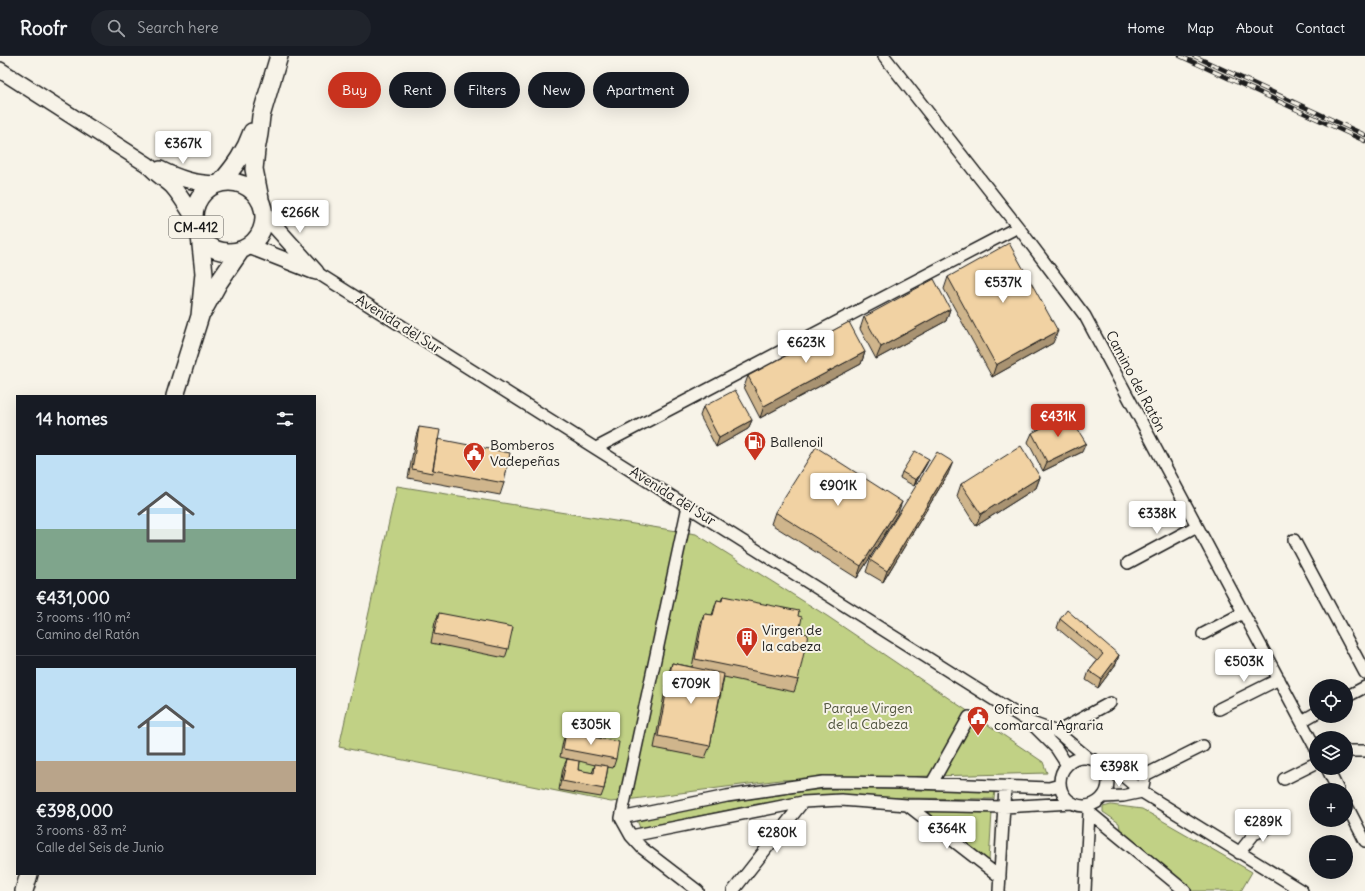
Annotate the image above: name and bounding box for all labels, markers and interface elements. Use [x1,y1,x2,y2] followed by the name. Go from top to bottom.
[91,10,371,46] search box
[20,16,67,40] text: Roofr
[105,17,127,39] icon: search
[137,18,218,37] text: Search here
[1127,19,1165,37] text: Home
[1187,19,1214,37] text: Map
[1236,19,1274,37] text: About
[1296,19,1345,37] text: Contact
[328,72,381,108] chip: Buy
[389,72,446,108] chip: Rent
[454,72,520,108] chip: Filters
[528,72,585,108] chip: New
[593,72,689,108] chip: Apartment
[155,131,211,165] pin: €367K
[164,135,202,152] text: €367K
[272,200,328,234] pin: €266K
[281,204,319,221] text: €266K
[169,216,223,238] road number: CM-412
[975,270,1031,304] pin: €537K
[984,274,1022,291] text: €537K
[353,290,446,358] street label: Avenida del Sur
[1102,328,1170,434] street label: Camino del Ratón
[778,330,834,364] pin: €623K
[787,334,825,351] text: €623K
[1030,404,1086,438] pin: €431K
[36,408,108,430] text: 14 homes
[274,408,296,430] icon: filters
[1040,408,1076,425] text: €431K
[742,429,768,462] fuel station icon: Ballenoil
[770,433,823,451] place label: Ballenoil
[490,436,560,470] place label: Bomberos Vadepeñas
[461,440,487,473] public building icon: Bomberos Vadepeñas
[627,462,720,530] street label: Avenida del Sur
[810,473,866,507] pin: €901K
[819,477,857,494] text: €901K
[130,481,202,553] icon: home
[1129,501,1185,535] pin: €338K
[1138,505,1176,522] text: €338K
[36,587,110,609] text: €431,000
[36,609,131,626] text: 3 rooms · 110 m²
[762,621,822,655] place label: Virgen de la cabeza
[734,625,760,658] building icon: Virgen de la cabeza
[36,626,140,643] text: Camino del Ratón
[1216,649,1272,683] pin: €503K
[1224,653,1264,670] text: €503K
[663,671,719,705] pin: €709K
[672,675,710,692] text: €709K
[1309,679,1353,879] map controls
[1309,679,1353,723] button: locate
[130,694,202,766] icon: home
[823,699,913,733] park label: Parque Virgen de la Cabeza
[994,700,1103,734] place label: Oficina comarcal Agraria
[965,704,991,737] public building icon: Oficina comarcal Agraria
[563,712,619,746] pin: €305K
[571,716,611,733] text: €305K
[1309,731,1353,775] button: layers
[1091,754,1147,788] pin: €398K
[1100,758,1138,775] text: €398K
[1309,783,1353,827] button: +
[36,800,113,822] text: €398,000
[1235,809,1291,843] pin: €289K
[1244,813,1282,830] text: €289K
[919,816,975,850] pin: €364K
[749,820,805,854] pin: €280K
[928,820,966,837] text: €364K
[36,822,127,839] text: 3 rooms · 83 m²
[757,824,797,841] text: €280K
[1309,835,1353,879] button: −
[36,839,164,856] text: Calle del Seis de Junio

